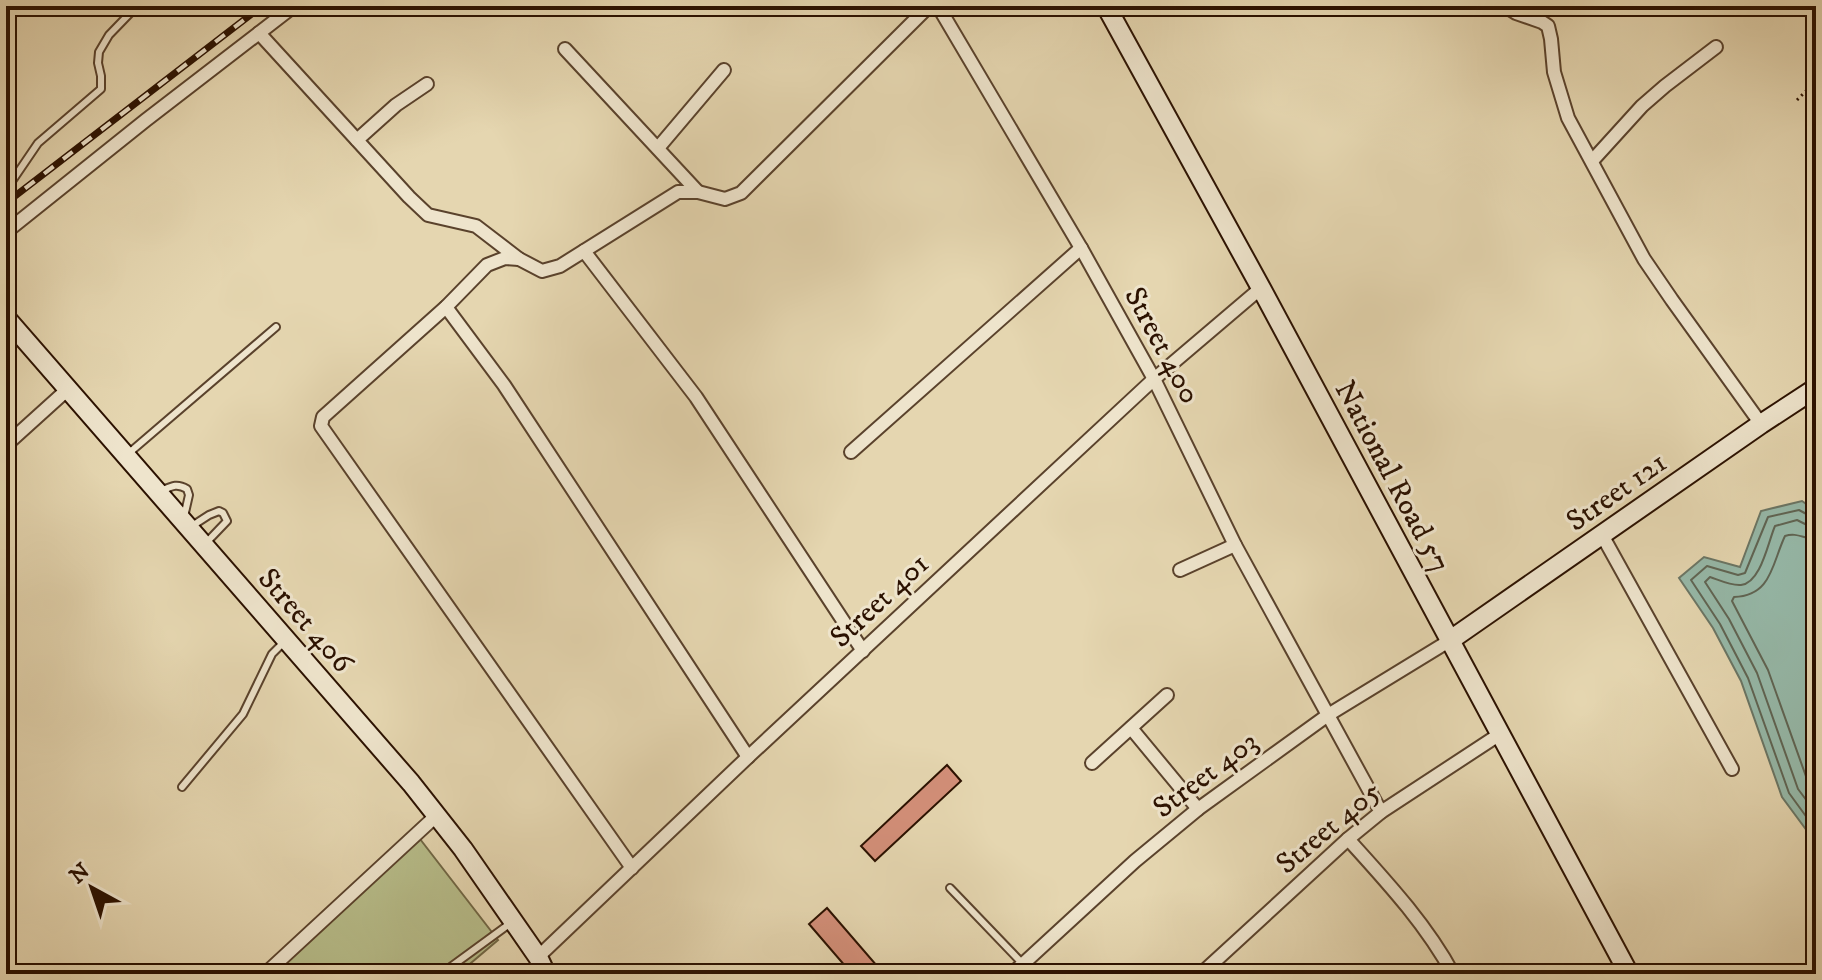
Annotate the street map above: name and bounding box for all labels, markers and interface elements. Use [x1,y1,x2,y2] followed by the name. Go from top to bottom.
[1116,281,1208,410] street label: Street 400
[1326,375,1458,579] street label: National Road 57
[1559,444,1674,540] street label: Street 121
[823,546,937,656] street label: Street 401
[249,561,361,682] street label: Street 406
[1146,724,1266,827] street label: Street 403
[1269,774,1389,883] street label: Street 405
[52,848,132,928] north arrow
[65,858,96,890] text: N

